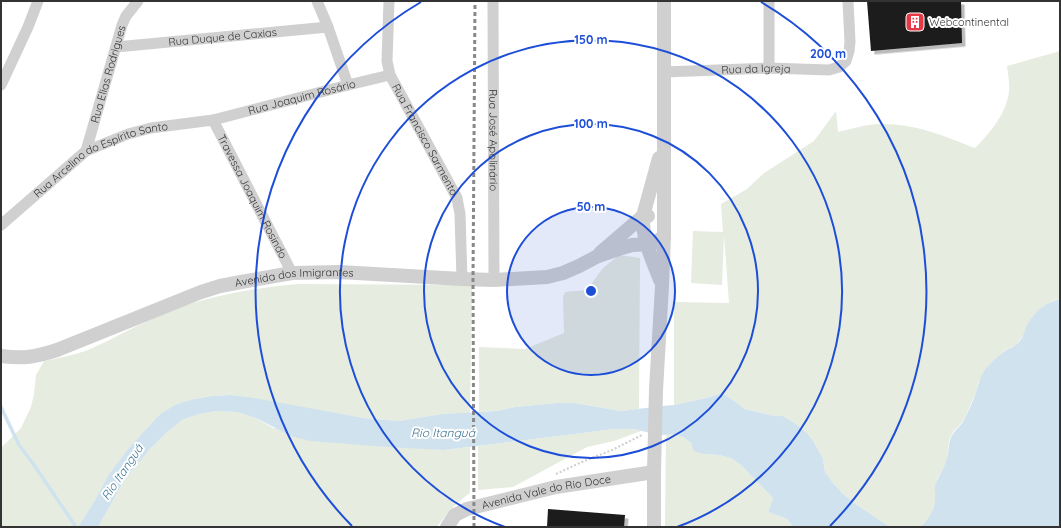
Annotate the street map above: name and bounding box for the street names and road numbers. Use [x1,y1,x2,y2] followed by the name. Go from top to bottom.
[87,24,129,125] street label: Rua Elias Rodrigues
[168,25,277,49] street label: Rua Duque de Caxias
[721,61,791,77] street label: Rua da Igreja
[247,76,357,118] street label: Rua Joaquim Rosário
[389,81,461,198] street label: Rua Francisco Sarmento
[486,89,501,191] street label: Rua José Apolinário
[31,119,169,201] street label: Rua Arcelino do Espírito Santo
[215,132,290,261] street label: Travessa Joaquim Rosindo
[234,265,354,290] street label: Avenida dos Imigrantes
[480,472,612,512] street label: Avenida Vale do Rio Doce

